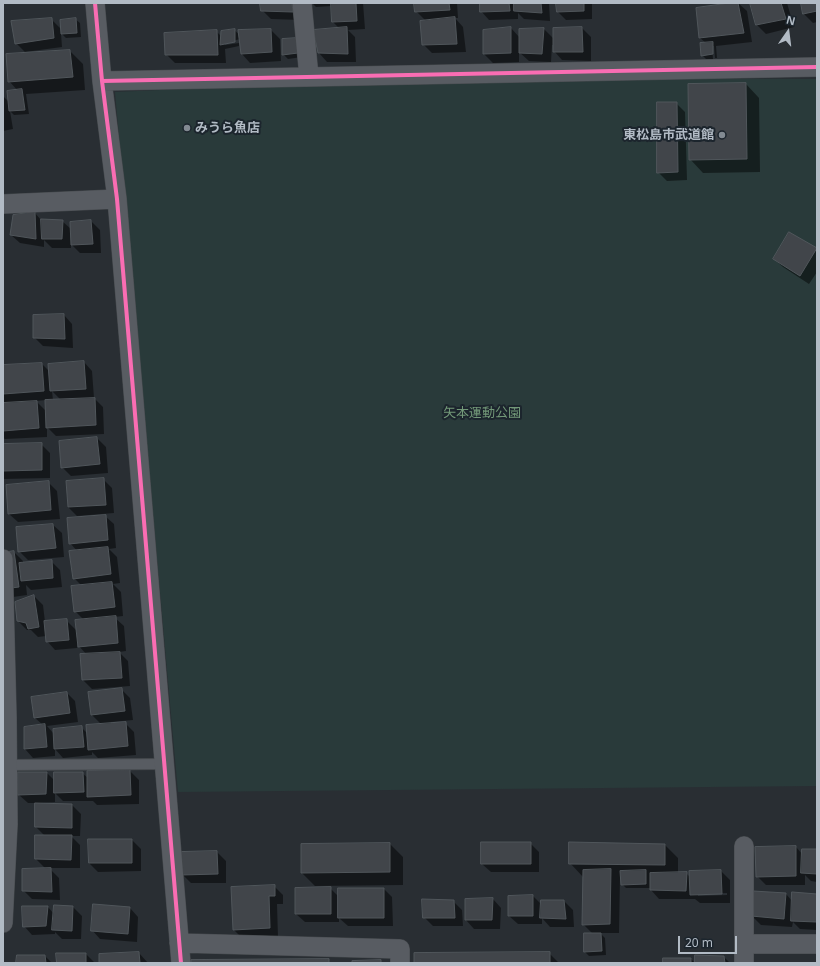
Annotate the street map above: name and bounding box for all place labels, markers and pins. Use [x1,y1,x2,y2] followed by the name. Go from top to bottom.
[195,120,260,136] place label: みうら魚店
[182,123,192,133] marker: みうら魚店
[623,127,714,143] place label: 東松島市武道館
[717,130,727,140] marker: 東松島市武道館

